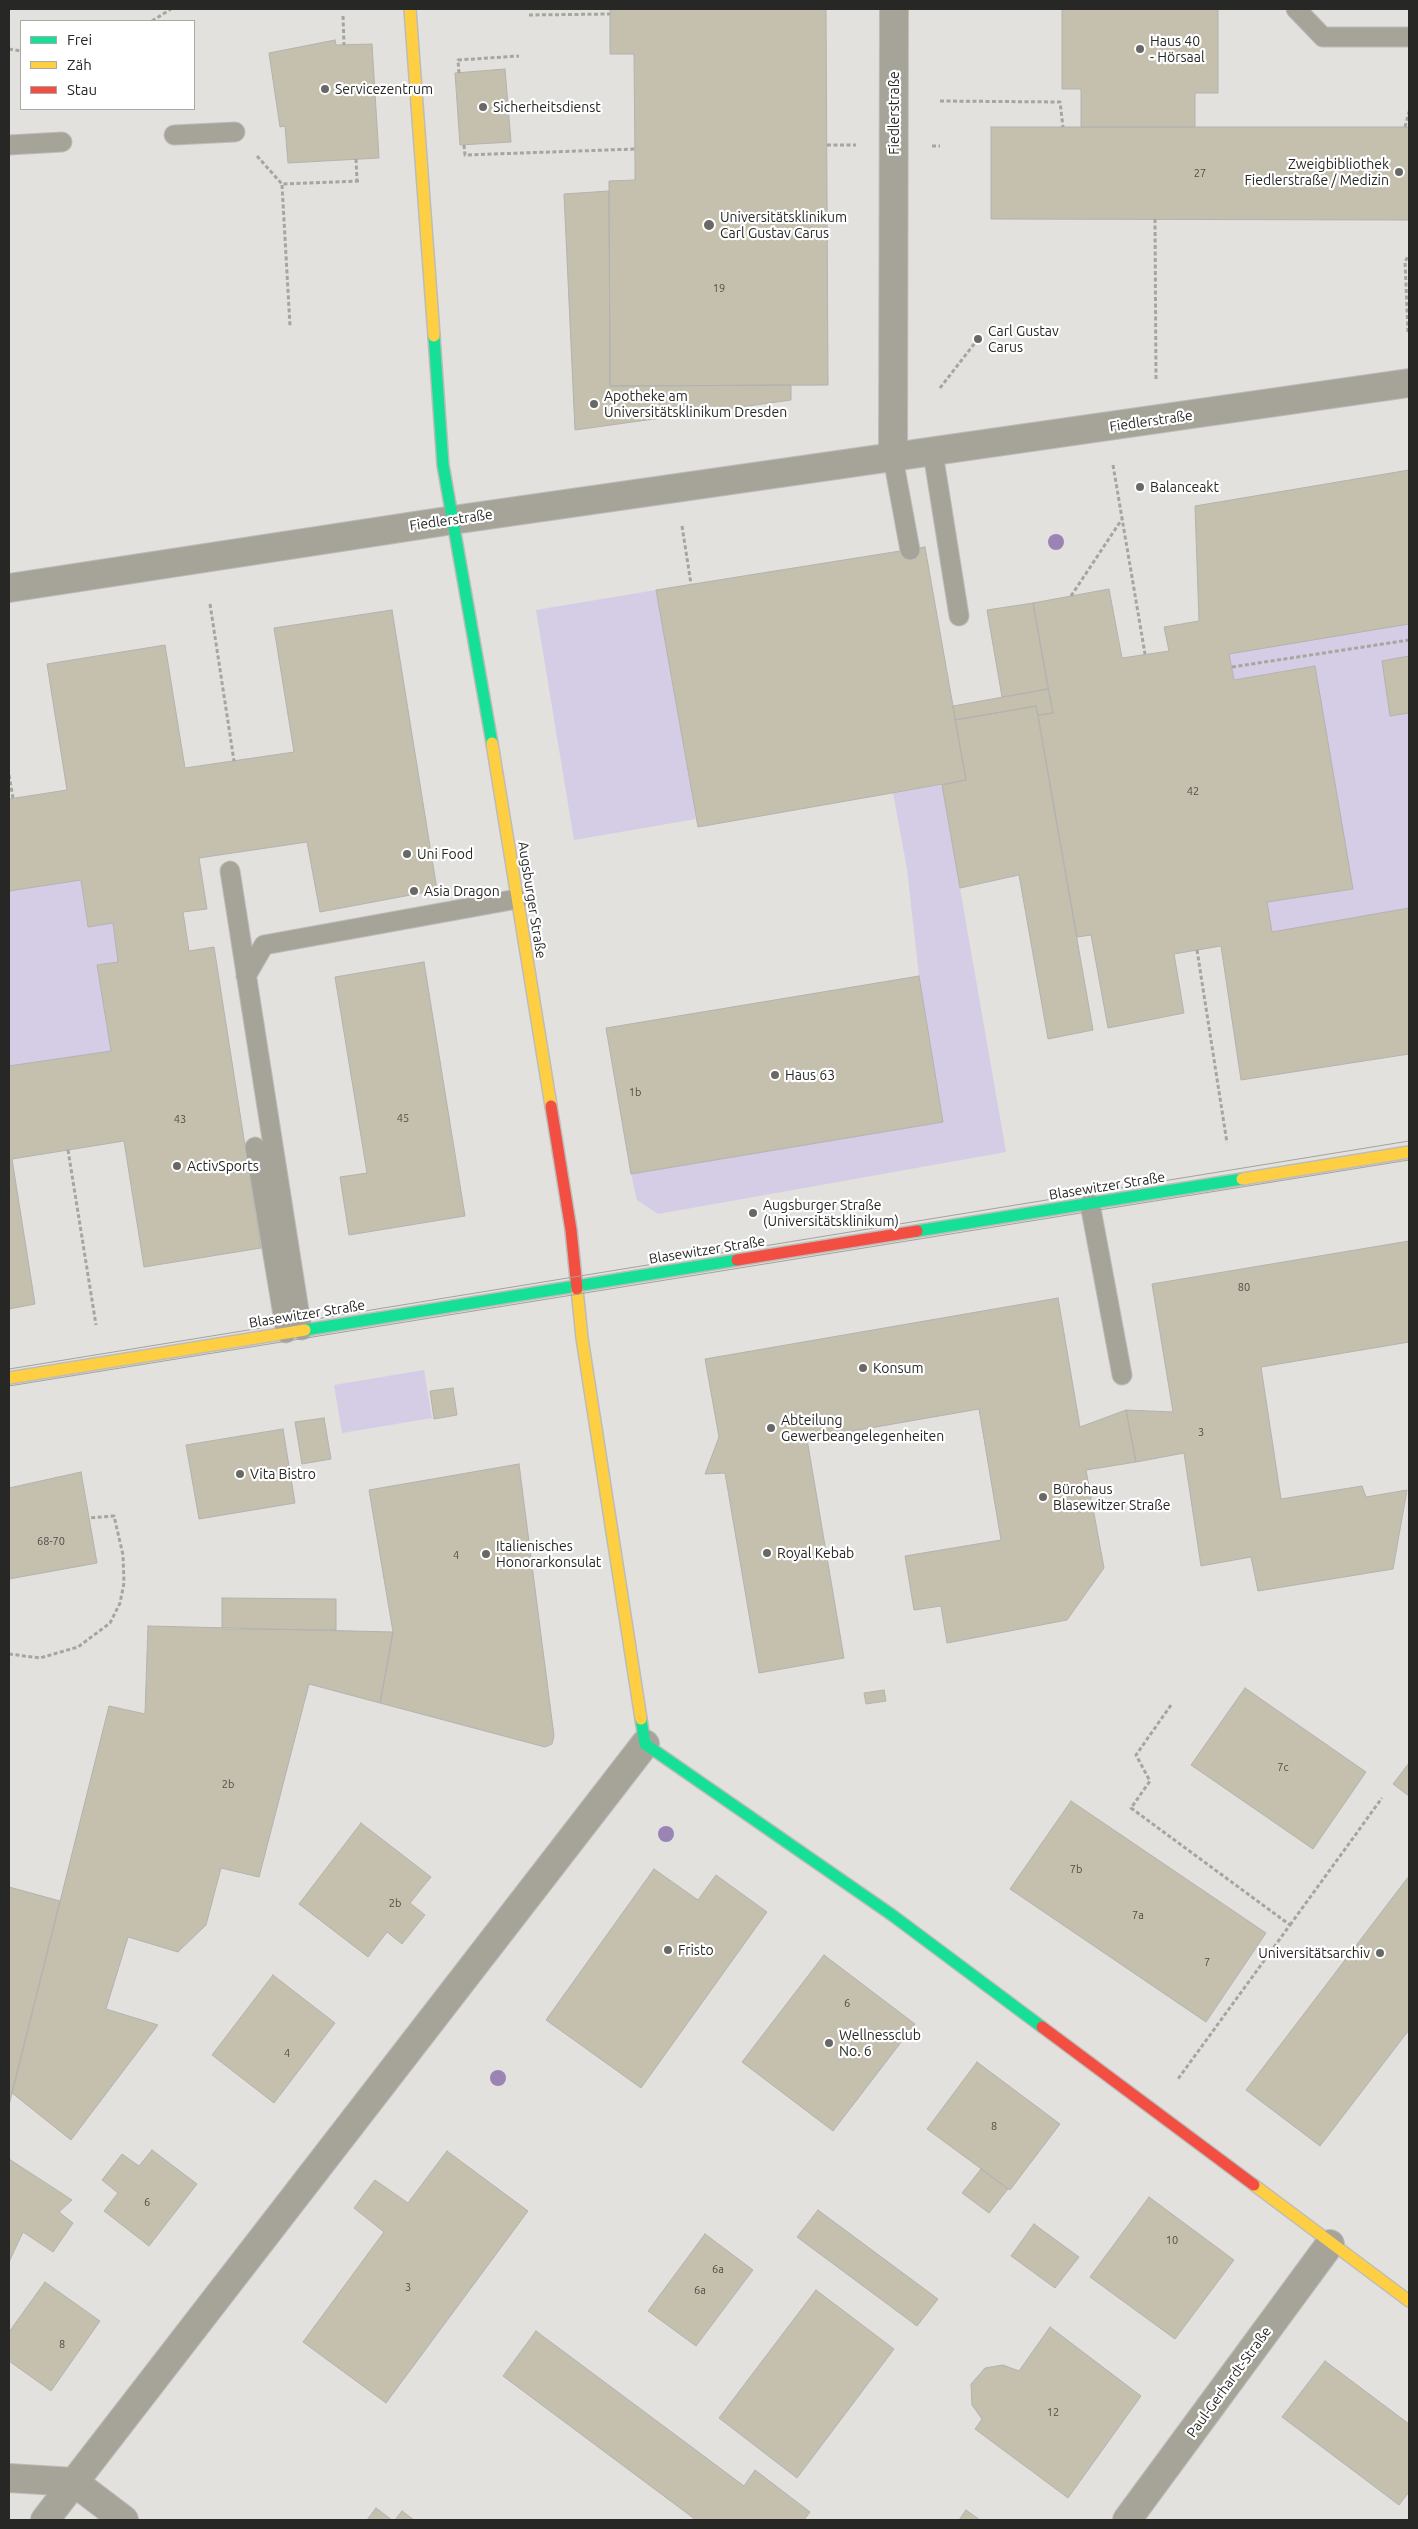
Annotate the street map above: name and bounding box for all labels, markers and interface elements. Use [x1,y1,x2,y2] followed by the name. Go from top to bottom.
[20,20,195,110] legend
[67,31,92,48] text: Frei
[1150,33,1205,65] place label: Haus 40 - Hörsaal
[1134,43,1146,55] marker: Haus 40 - Hörsaal
[67,56,92,73] text: Zäh
[886,71,902,155] street label: Fiedlerstraße
[67,81,97,98] text: Stau
[335,81,433,97] place label: Servicezentrum
[319,83,331,95] marker: Servicezentrum
[493,99,601,115] place label: Sicherheitsdienst
[477,101,489,113] marker: Sicherheitsdienst
[1244,156,1389,188] place label: Zweigbibliothek Fiedlerstraße / Medizin
[1194,166,1206,180] house number: 27
[1393,166,1405,178] marker: Zweigbibliothek Fiedlerstraße / Medizin
[720,209,847,242] place label: Universitätsklinikum Carl Gustav Carus
[702,218,716,232] marker: Universitätsklinikum Carl Gustav Carus
[713,281,725,295] house number: 19
[988,323,1059,356] place label: Carl Gustav Carus
[972,333,984,345] marker: Carl Gustav Carus
[604,388,787,421] place label: Apotheke am Universitätsklinikum Dresden
[588,398,600,410] marker: Apotheke am Universitätsklinikum Dresden
[1108,407,1194,435] street label: Fiedlerstraße
[1150,479,1219,495] place label: Balanceakt
[1134,481,1146,493] marker: Balanceakt
[408,506,494,534] street label: Fiedlerstraße
[1187,784,1199,798] house number: 42
[514,840,550,960] street label: Augsburger Straße
[417,846,473,862] place label: Uni Food
[401,848,413,860] marker: Uni Food
[424,883,500,899] place label: Asia Dragon
[408,885,420,897] marker: Asia Dragon
[785,1067,835,1083] place label: Haus 63
[769,1069,781,1081] marker: Haus 63
[629,1085,641,1099] house number: 1b
[397,1111,409,1125] house number: 45
[174,1112,186,1126] house number: 43
[187,1158,259,1174] place label: ActivSports
[171,1160,183,1172] marker: ActivSports
[1048,1169,1166,1203] street label: Blasewitzer Straße
[763,1197,899,1230] place label: Augsburger Straße (Universitätsklinikum)
[747,1207,759,1219] marker: Augsburger Straße (Universitätsklinikum)
[648,1233,766,1267] street label: Blasewitzer Straße
[1238,1280,1250,1294] house number: 80
[248,1297,366,1331] street label: Blasewitzer Straße
[873,1360,924,1376] place label: Konsum
[857,1362,869,1374] marker: Konsum
[781,1412,944,1444] place label: Abteilung Gewerbeangelegenheiten
[765,1422,777,1434] marker: Abteilung Gewerbeangelegenheiten
[1198,1425,1204,1439] house number: 3
[250,1466,316,1482] place label: Vita Bistro
[234,1468,246,1480] marker: Vita Bistro
[1053,1481,1170,1514] place label: Bürohaus Blasewitzer Straße
[1037,1491,1049,1503] marker: Bürohaus Blasewitzer Straße
[37,1534,65,1548] house number: 68-70
[496,1538,601,1570] place label: Italienisches Honorarkonsulat
[777,1545,854,1561] place label: Royal Kebab
[761,1547,773,1559] marker: Royal Kebab
[453,1548,459,1562] house number: 4
[480,1548,492,1560] marker: Italienisches Honorarkonsulat
[1277,1760,1289,1774] house number: 7c
[222,1777,234,1791] house number: 2b
[1070,1862,1082,1876] house number: 7b
[389,1896,401,1910] house number: 2b
[1132,1908,1144,1922] house number: 7a
[678,1942,714,1958] place label: Fristo
[662,1944,674,1956] marker: Fristo
[1258,1945,1370,1961] place label: Universitätsarchiv
[1374,1947,1386,1959] marker: Universitätsarchiv
[1204,1955,1210,1969] house number: 7
[844,1996,850,2010] house number: 6
[839,2027,921,2060] place label: Wellnessclub No. 6
[823,2037,835,2049] marker: Wellnessclub No. 6
[284,2046,290,2060] house number: 4
[991,2119,997,2133] house number: 8
[144,2195,150,2209] house number: 6
[1166,2233,1178,2247] house number: 10
[712,2262,724,2276] house number: 6a
[405,2280,411,2294] house number: 3
[694,2283,706,2297] house number: 6a
[1183,2323,1275,2441] street label: Paul-Gerhardt-Straße
[59,2337,65,2351] house number: 8
[1047,2405,1059,2419] house number: 12

